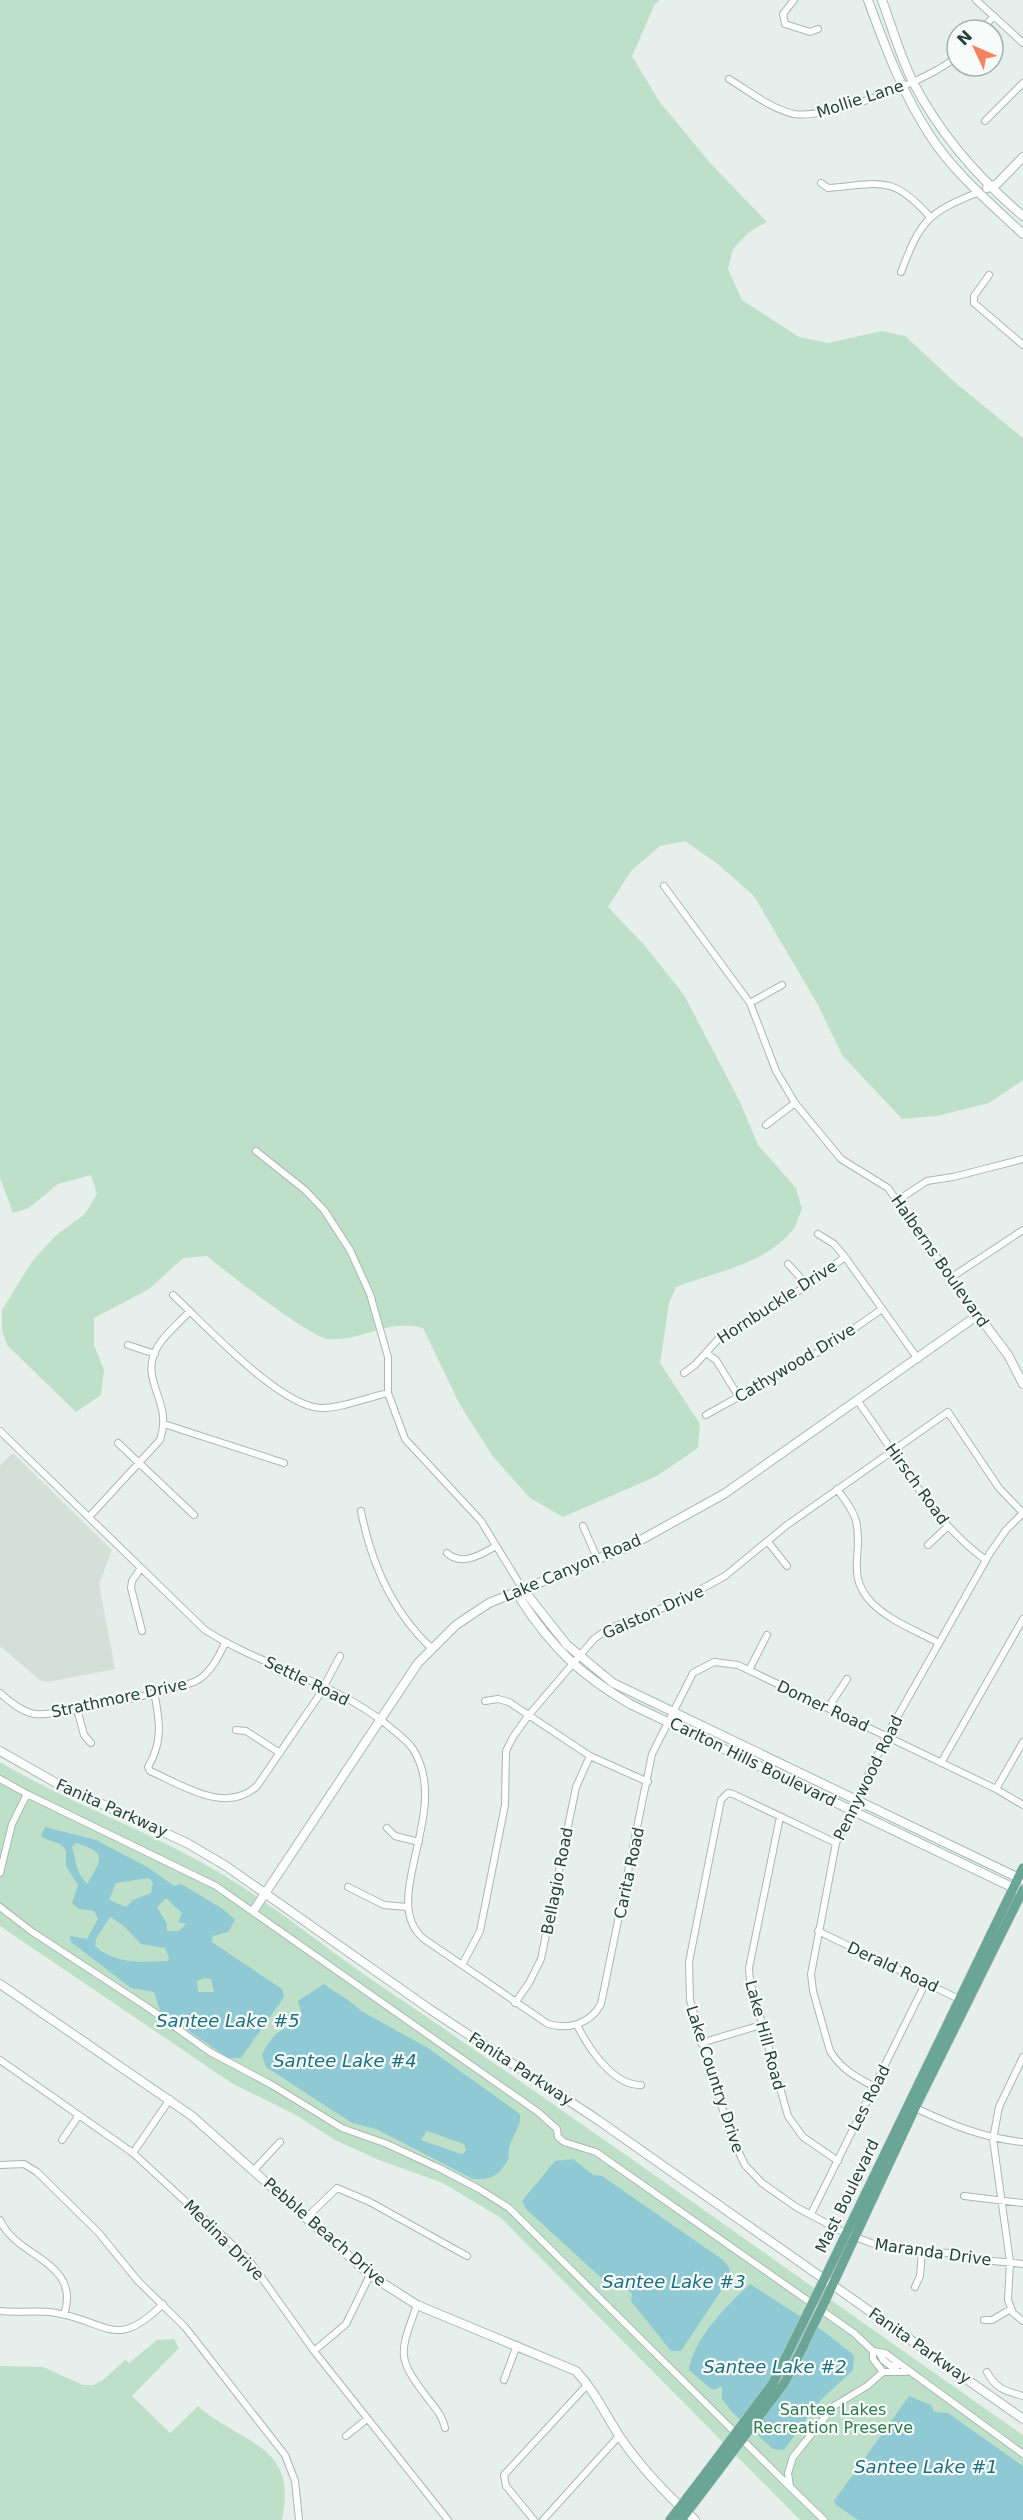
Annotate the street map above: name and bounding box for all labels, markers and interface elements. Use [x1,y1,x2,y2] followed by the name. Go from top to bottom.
[945,18,1005,78] north arrow
[953,27,976,49] text: N
[814,76,906,122] street label: Mollie Lane
[887,1191,993,1331] street label: Halberns Boulevard
[714,1256,840,1348] street label: Hornbuckle Drive
[731,1319,859,1407] street label: Cathywood Drive
[881,1440,953,1528] street label: Hirsch Road
[500,1530,644,1606] street label: Lake Canyon Road
[599,1581,707,1643] street label: Galston Drive
[261,1652,353,1710] street label: Settle Road
[49,1674,189,1722] street label: Strathmore Drive
[774,1676,872,1736] street label: Domer Road
[829,1712,907,1844] street label: Pennywood Road
[667,1713,839,1811] street label: Carlton Hills Boulevard
[53,1775,171,1841] street label: Fanita Parkway
[610,1825,648,1921] street label: Carita Road
[537,1826,577,1936] street label: Bellagio Road
[844,1938,942,1996] street label: Derald Road
[741,1978,789,2092] street label: Lake Hill Road
[682,2003,748,2155] street label: Lake Country Drive
[156,2010,300,2031] water label: Santee Lake #5
[465,2028,577,2110] street label: Fanita Parkway
[273,2050,417,2071] water label: Santee Lake #4
[844,2062,894,2134] street label: Les Road
[811,2136,883,2256] street label: Mast Boulevard
[260,2174,390,2290] street label: Pebble Beach Drive
[180,2196,268,2284] street label: Medina Drive
[873,2234,993,2270] street label: Maranda Drive
[602,2271,746,2292] water label: Santee Lake #3
[865,2304,975,2388] street label: Fanita Parkway
[703,2356,847,2377] water label: Santee Lake #2
[753,2400,913,2437] park label: Santee Lakes Recreation Preserve
[854,2456,998,2477] water label: Santee Lake #1

